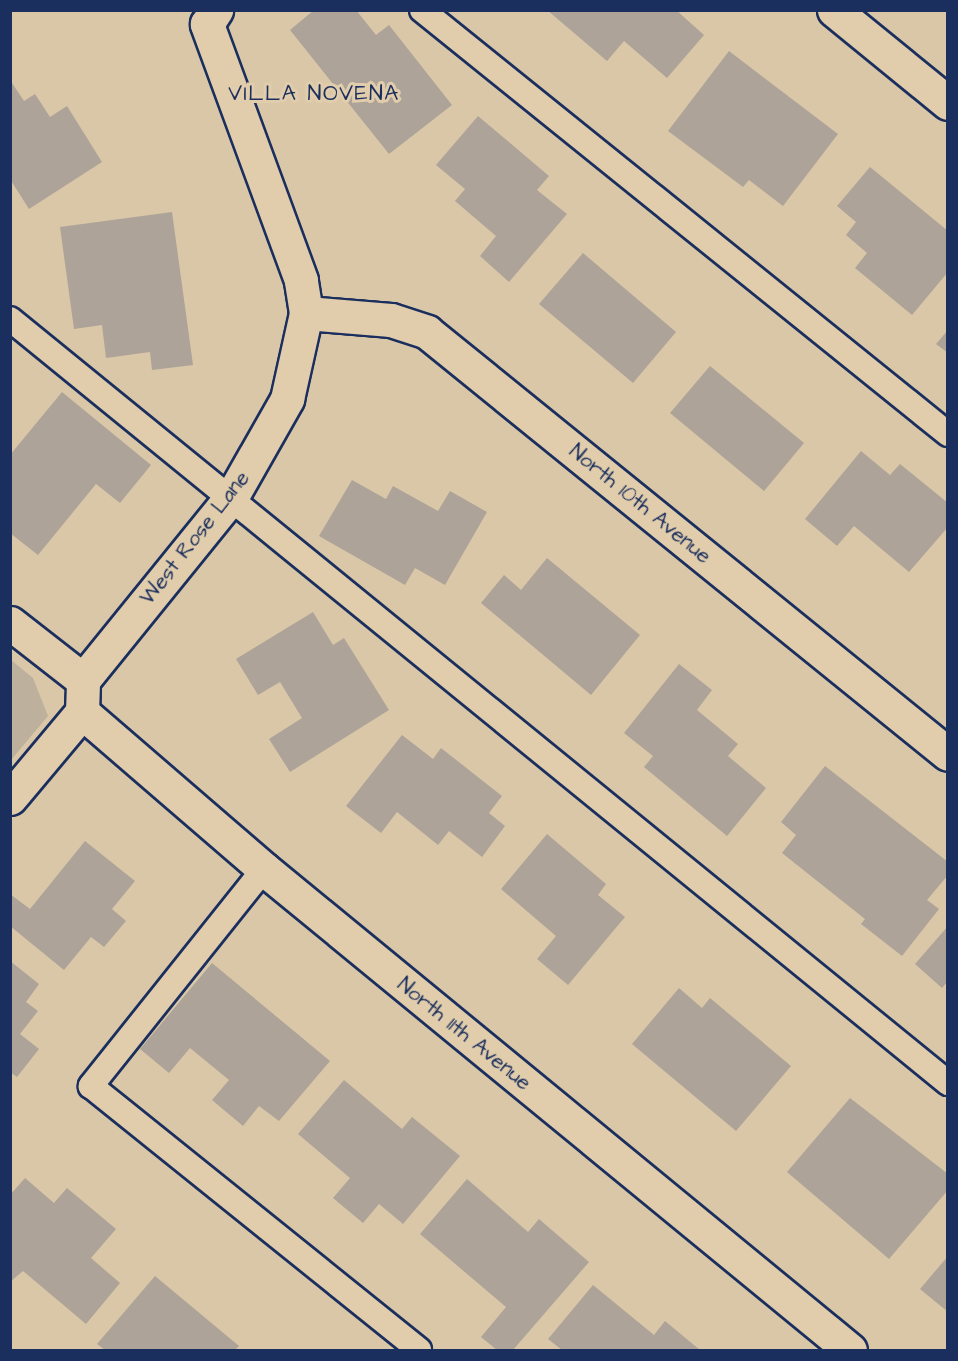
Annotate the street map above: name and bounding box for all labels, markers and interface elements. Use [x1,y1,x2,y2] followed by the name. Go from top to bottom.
[228,81,400,107] district label: VILLA NOVENA
[564,439,716,569] street label: North 10th Avenue
[135,466,255,610] street label: West Rose Lane
[392,972,536,1096] street label: North 11th Avenue

